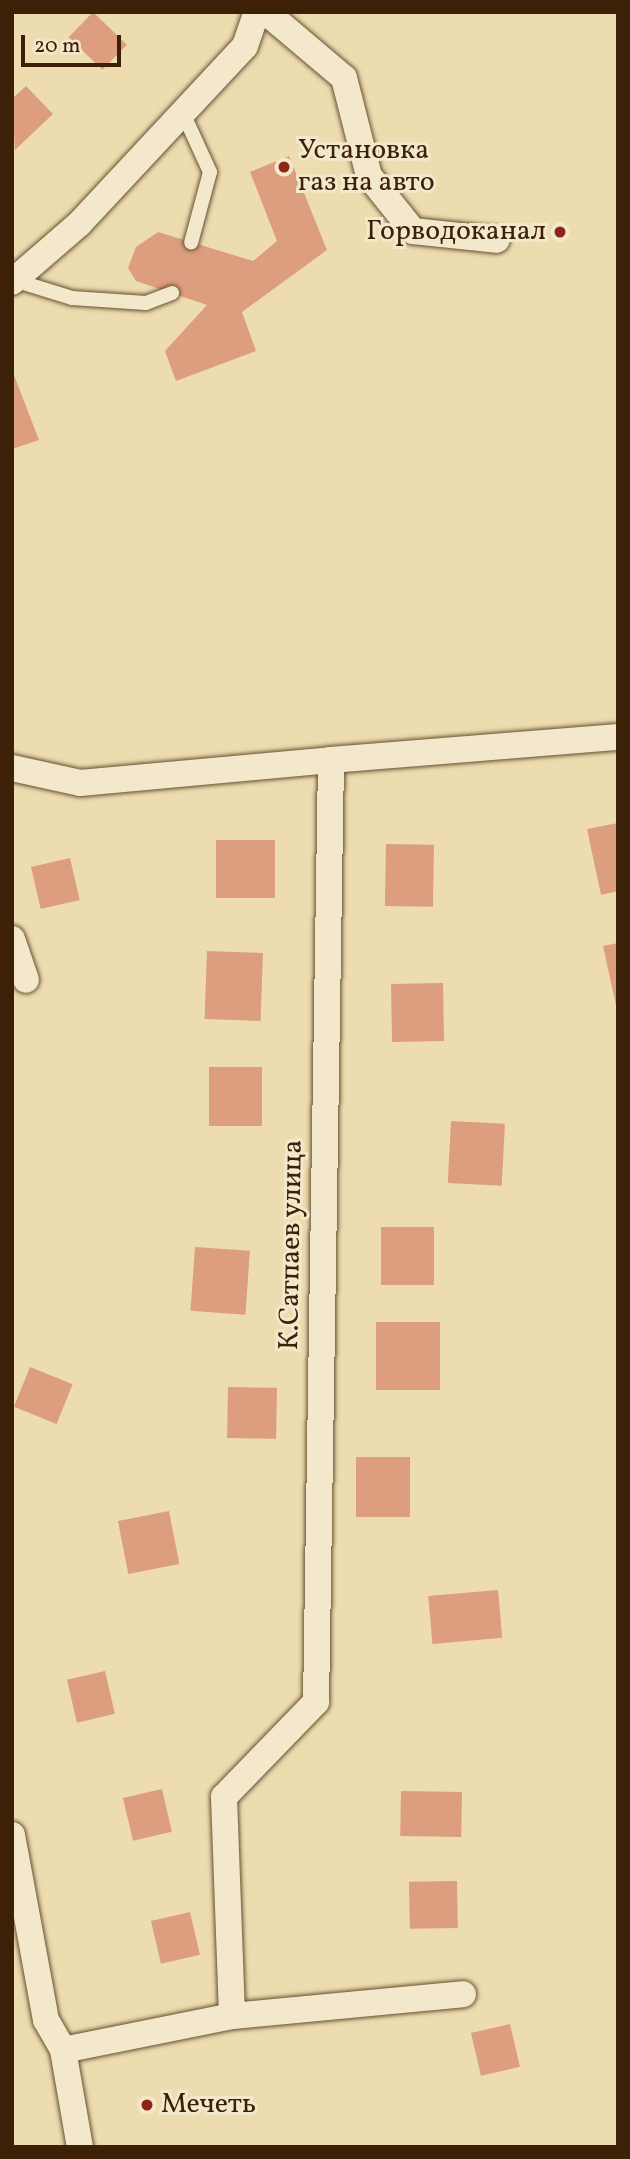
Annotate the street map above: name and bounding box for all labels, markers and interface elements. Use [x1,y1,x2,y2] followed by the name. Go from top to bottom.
[24,21,124,65] scale bar
[34,32,80,61] text: 20 m
[298,134,435,200] place label: Установка газ на авто
[276,159,292,175] marker: Установка газ на авто
[366,215,546,249] place label: Горводоканал
[552,224,568,240] marker: Горводоканал
[273,1139,311,1351] street label: К.Сатпаев улица
[161,2088,256,2122] place label: Мечеть
[139,2097,155,2113] marker: Мечеть

